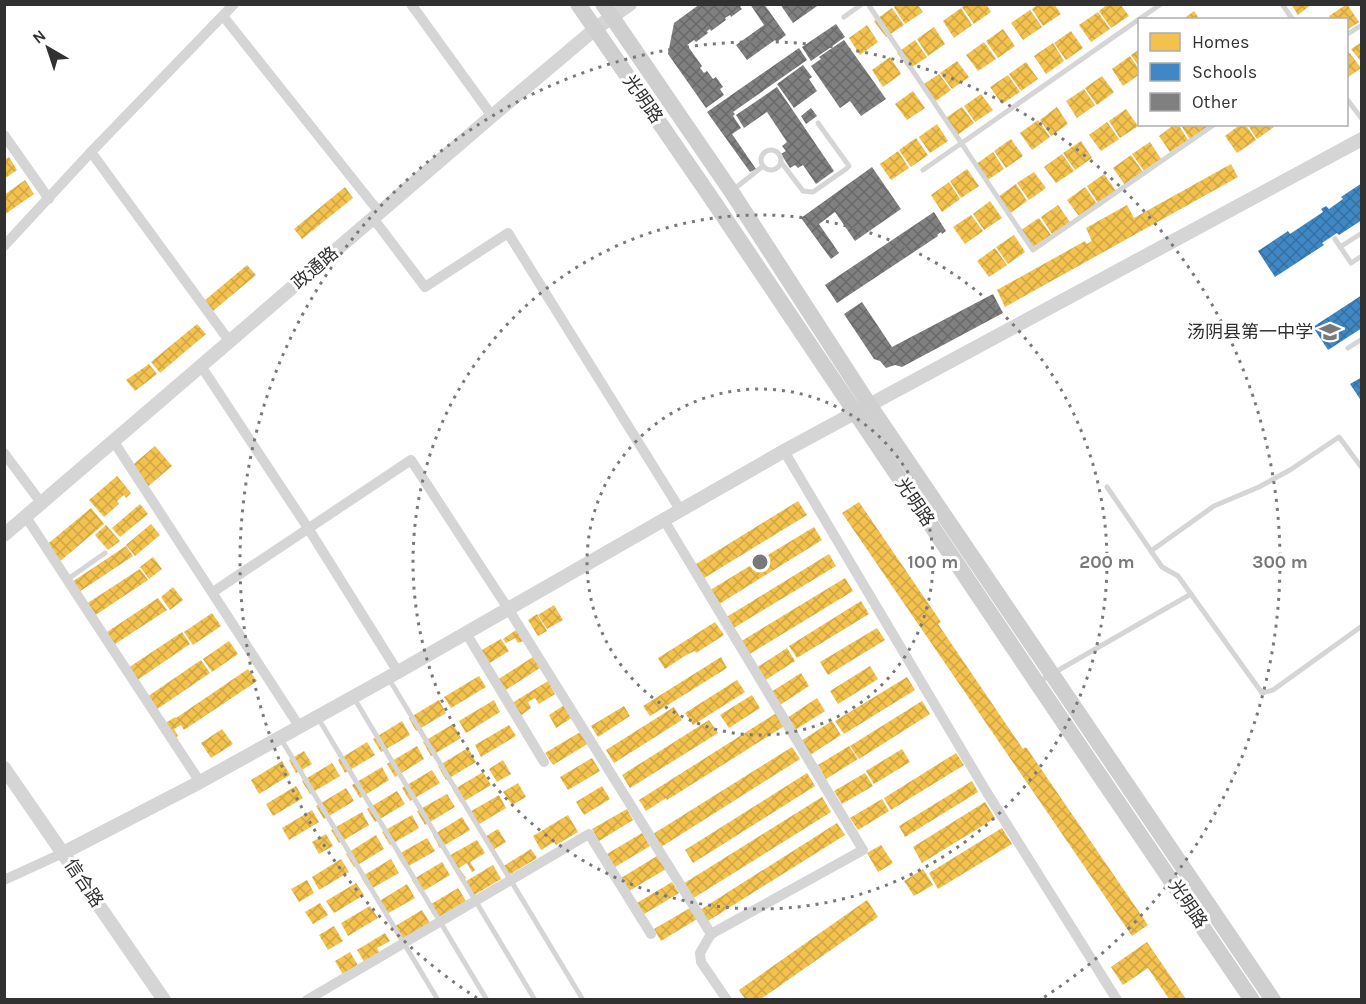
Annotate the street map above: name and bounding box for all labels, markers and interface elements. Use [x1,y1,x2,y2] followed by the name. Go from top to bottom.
[18,18,78,78] north arrow
[1138,18,1348,126] legend
[28,26,49,48] text: N
[1192,31,1249,53] text: Homes
[1192,61,1257,83] text: Schools
[619,71,667,127] street label: 光明路
[1192,91,1237,113] text: Other
[287,242,343,294] street label: 政通路
[1318,320,1342,344] school or university icon: 汤阴县第一中学
[1187,321,1313,343] place label: 汤阴县第一中学
[891,473,939,531] street label: 光明路
[908,551,958,573] text: 100 m
[1079,551,1135,573] text: 200 m
[1252,551,1308,573] text: 300 m
[750,552,770,572] centre of rings
[60,854,108,912] street label: 信合路
[1164,875,1212,933] street label: 光明路

